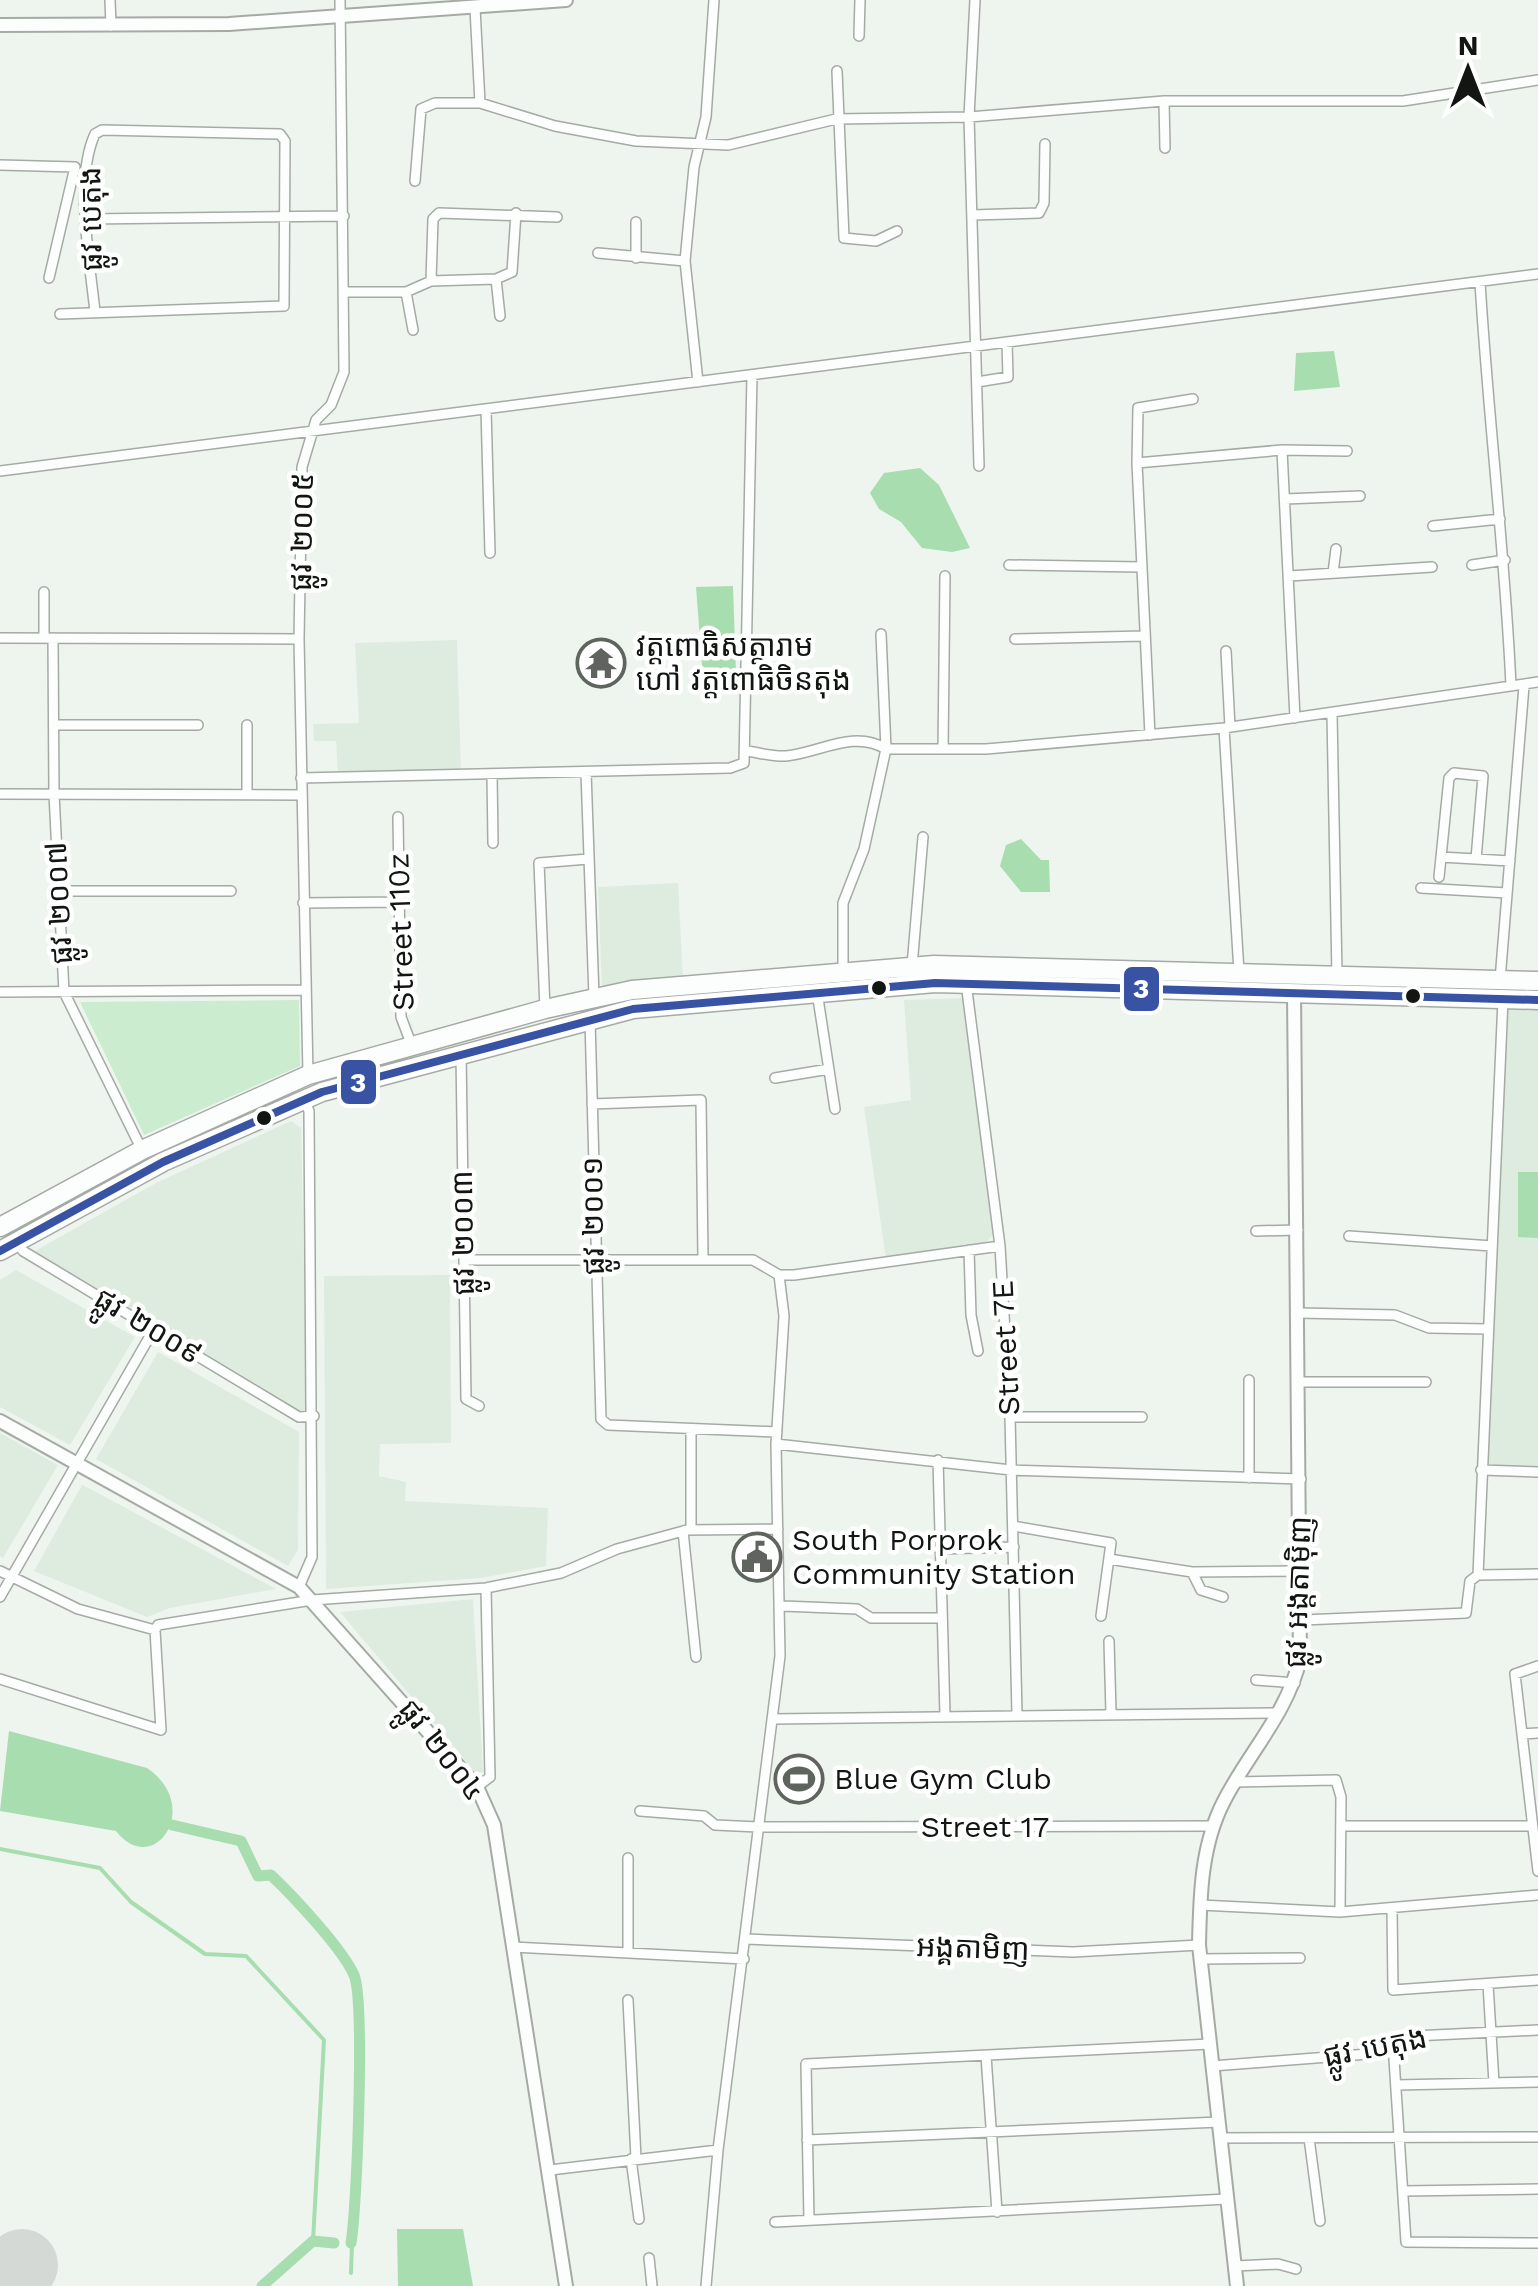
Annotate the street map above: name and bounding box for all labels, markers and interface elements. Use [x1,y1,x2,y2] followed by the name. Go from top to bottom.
[1418,20,1518,120] north arrow
[1458,29,1478,62] text: N
[72,166,118,272] street label: ផ្លូវ បេតុង
[283,472,329,592] street label: ផ្លូវ ២០០៥
[636,628,851,699] place label: វត្តពោធិសត្តារាម ហៅ វត្តពោធិចិនតុង
[575,637,627,689] temple icon: វត្តពោធិសត្តារាម ហៅ វត្តពោធិចិនតុង
[38,840,88,965] street label: ផ្លូវ ២០០៧
[380,852,421,1012] street label: Street 110z
[1122,965,1161,1013] line badge: 3
[1133,972,1149,1005] text: 3
[869,978,889,998] unlabelled marker
[1403,986,1423,1006] unlabelled marker
[339,1058,378,1106] line badge: 3
[350,1066,366,1099] text: 3
[254,1108,274,1128] unlabelled marker
[574,1156,620,1276] street label: ផ្លូវ ២០០១
[444,1170,490,1296] street label: ផ្លូវ ២០០៣
[84,1280,208,1379] street label: ផ្លូវ ២០០៩
[984,1280,1027,1417] street label: Street 7E
[1277,1515,1327,1669] street label: ផ្លូវ អង្តតាម៉ិញ
[792,1522,1076,1591] place label: South Porprok Community Station
[731,1531,783,1583] public building icon: South Porprok Community Station
[385,1692,493,1813] street label: ផ្លូវ ២០០៤
[773,1753,825,1805] sports icon: Blue Gym Club
[834,1761,1052,1796] place label: Blue Gym Club
[921,1809,1049,1844] street label: Street 17
[916,1928,1030,1969] street label: អង្គតាមិញ
[1320,2019,1431,2082] street label: ផ្លូវ បេតុង

